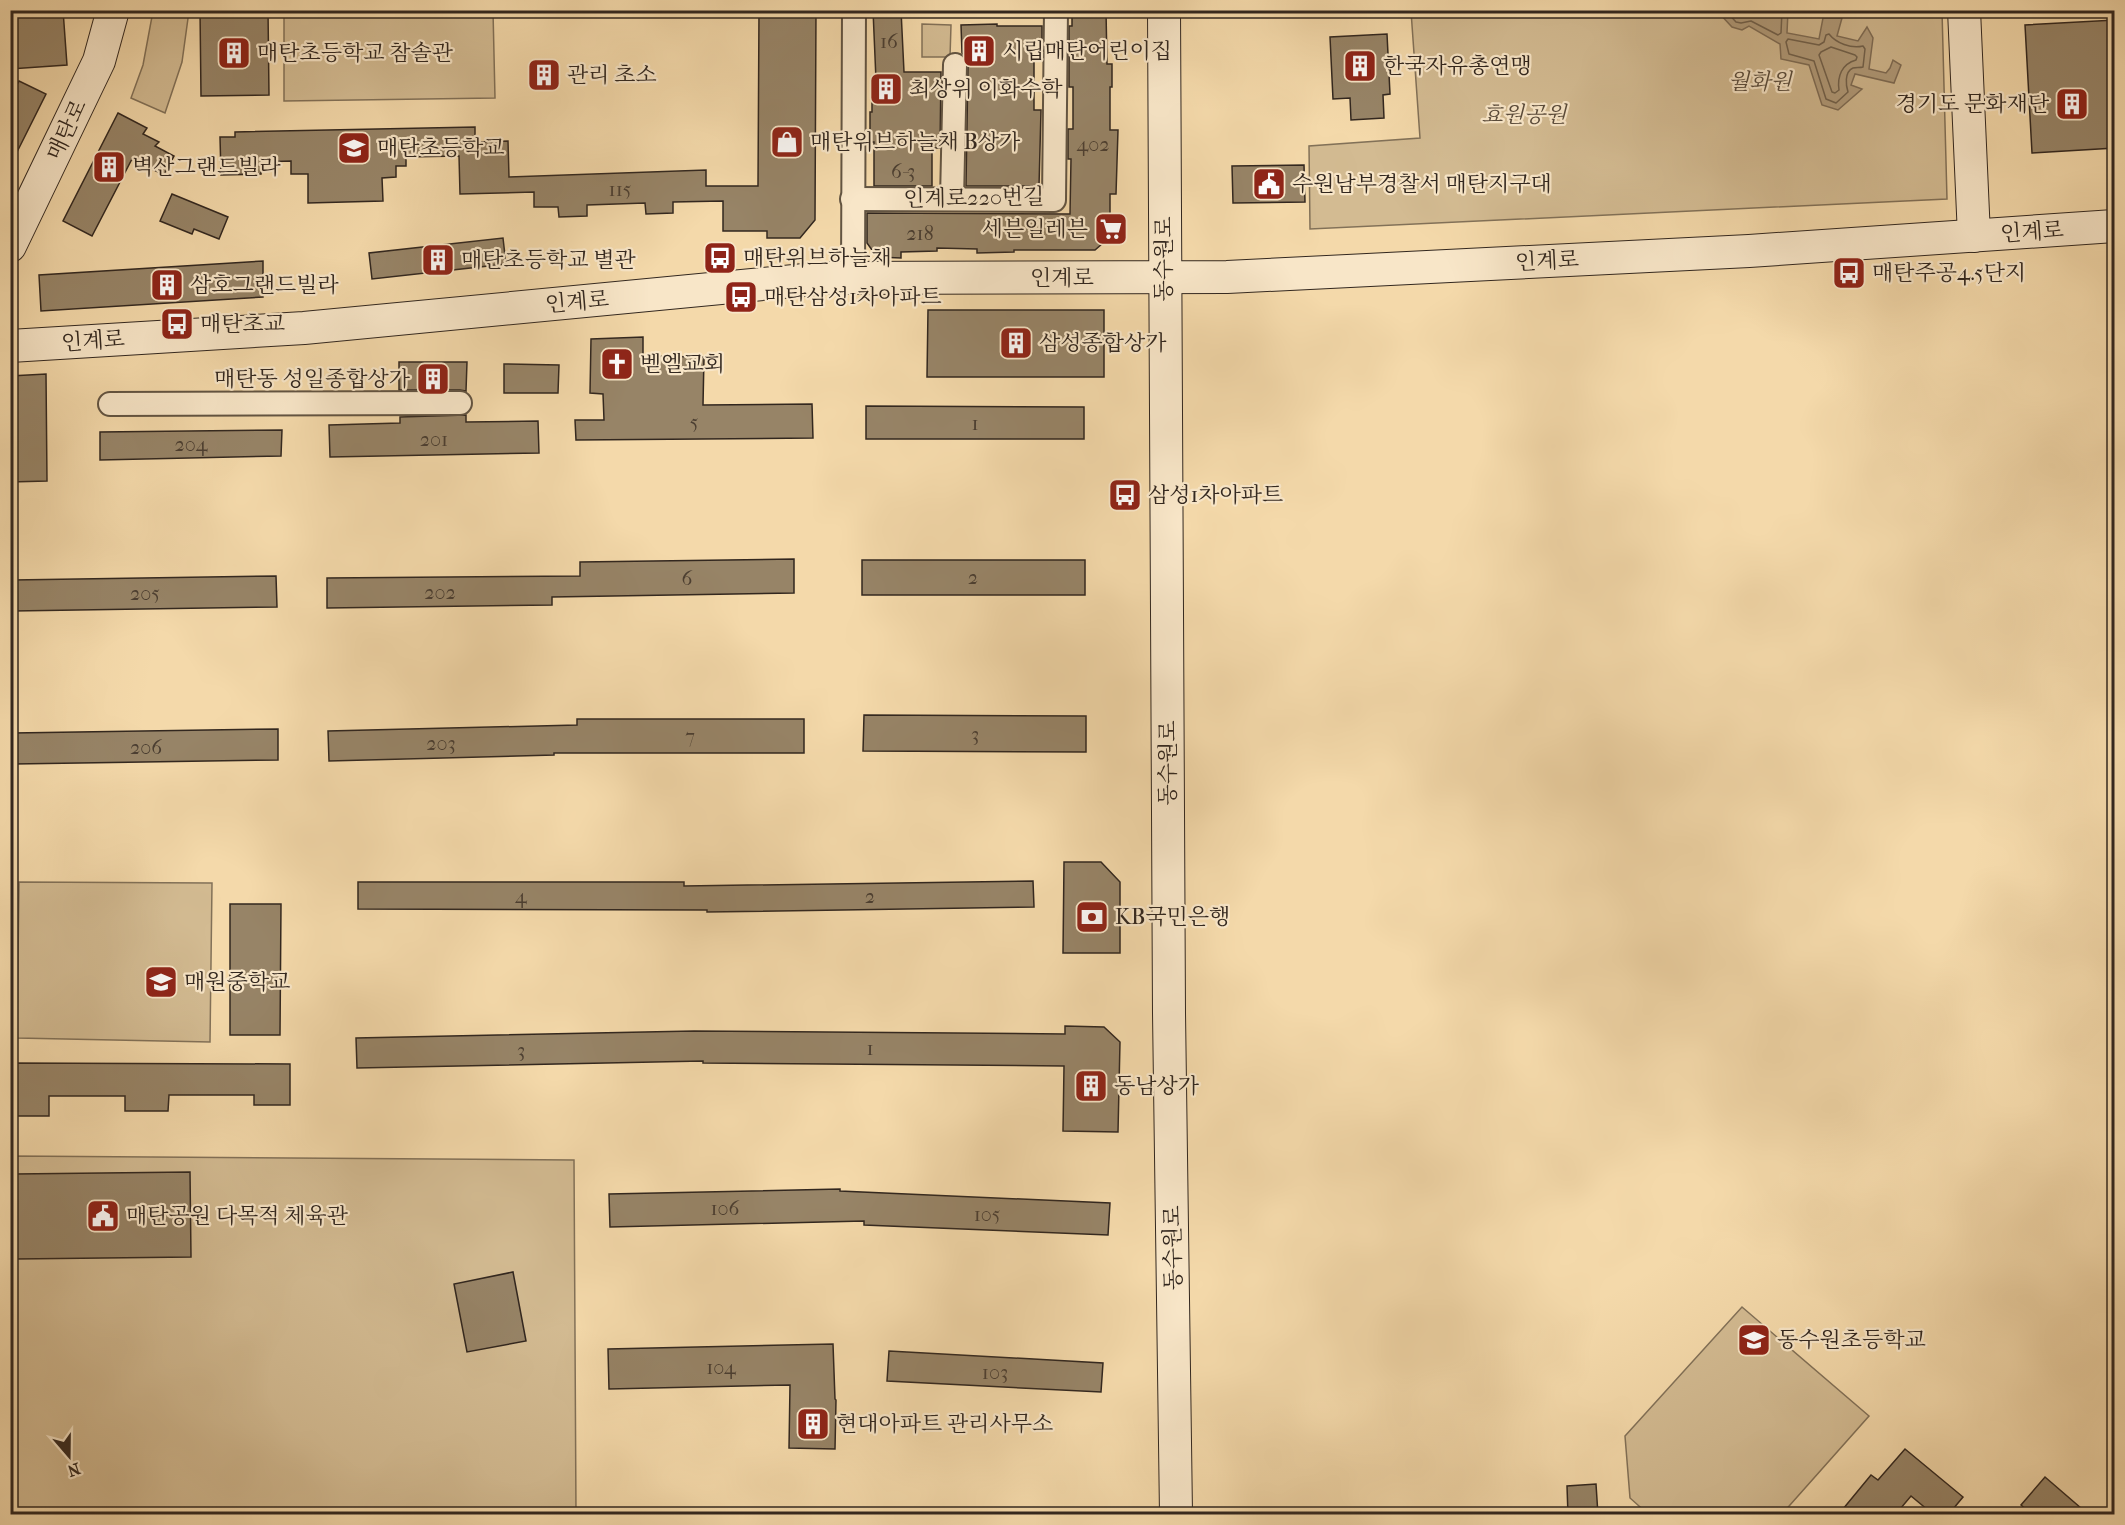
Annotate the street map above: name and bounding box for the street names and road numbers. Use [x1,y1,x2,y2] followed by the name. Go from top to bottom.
[42,96,92,164] street label: 매탄로
[903,184,1045,212] street label: 인계로220번길
[1151,216,1177,302] street label: 동수원로
[1999,217,2065,247] street label: 인계로
[1514,246,1580,276] street label: 인계로
[1030,265,1094,291] street label: 인계로
[544,286,610,318] street label: 인계로
[60,326,126,356] street label: 인계로
[1155,720,1181,806] street label: 동수원로
[1159,1205,1187,1291] street label: 동수원로

